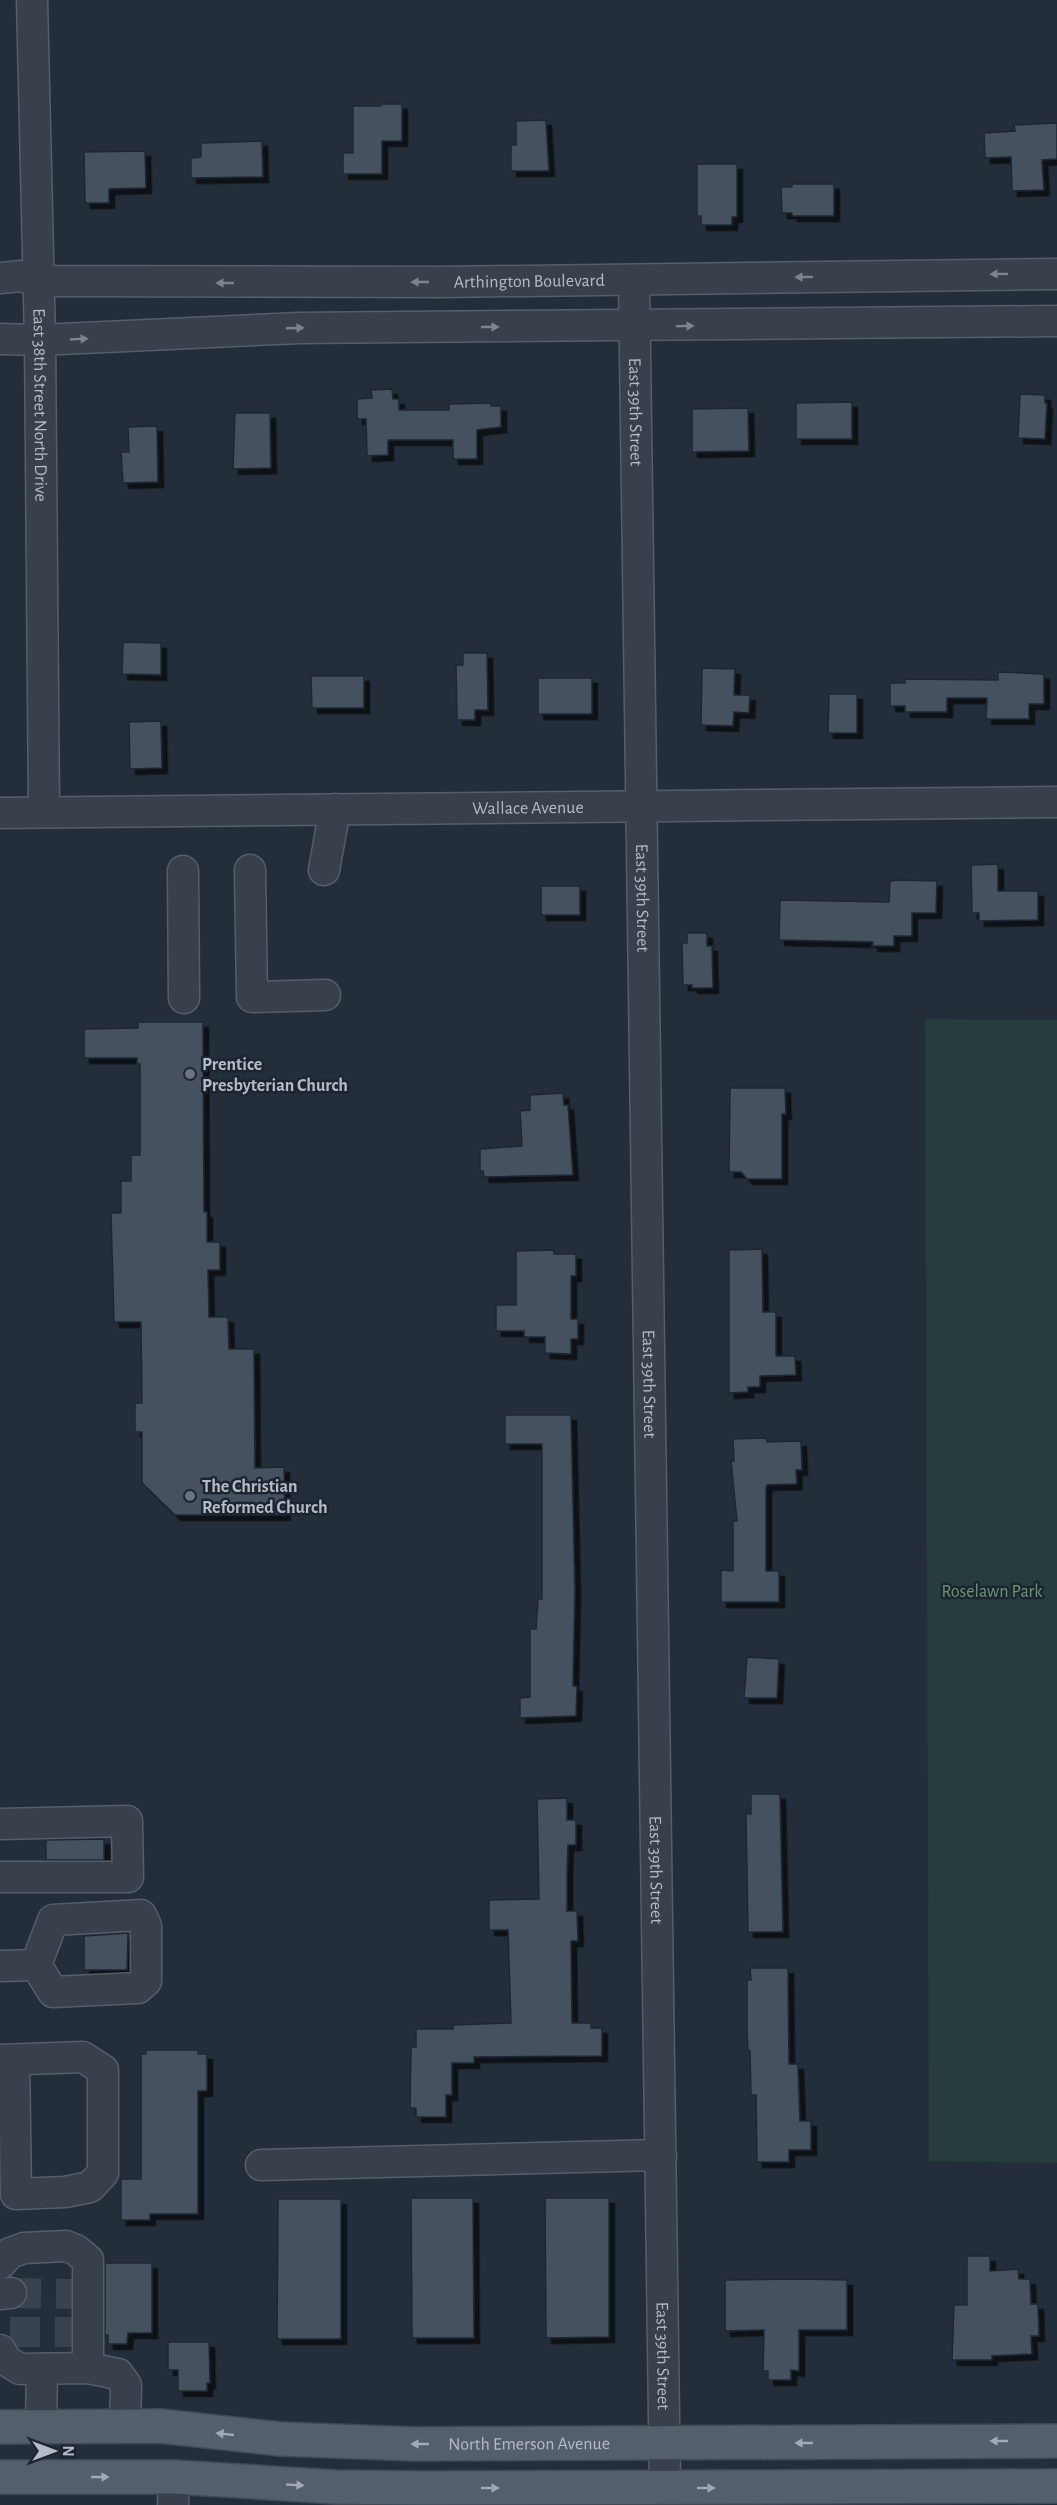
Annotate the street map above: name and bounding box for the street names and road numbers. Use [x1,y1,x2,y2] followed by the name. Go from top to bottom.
[454,272,605,292] street label: Arthington Boulevard
[29,308,49,502] street label: East 38th Street North Drive
[625,358,645,467] street label: East 39th Street
[472,799,584,818] street label: Wallace Avenue
[632,844,651,953] street label: East 39th Street
[639,1330,658,1439] street label: East 39th Street
[646,1815,665,1924] street label: East 39th Street
[652,2301,672,2410] street label: East 39th Street
[448,2435,610,2454] street label: North Emerson Avenue

